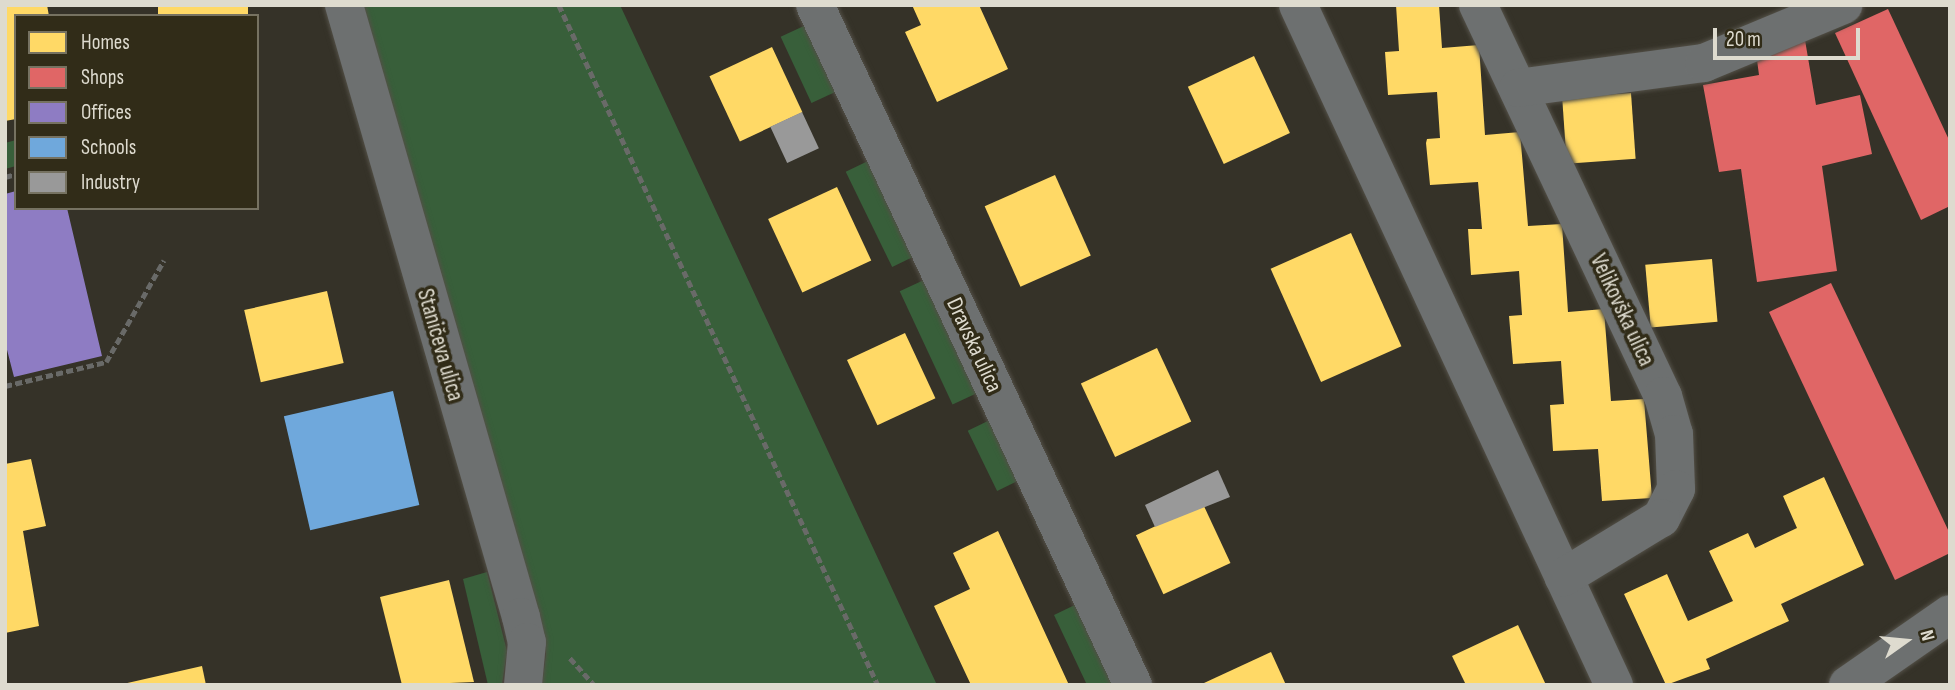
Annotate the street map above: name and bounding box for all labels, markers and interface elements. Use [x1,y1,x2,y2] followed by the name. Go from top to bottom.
[14,14,259,210] legend
[1717,14,1864,58] scale bar
[1726,27,1761,52] text: 20 m
[81,30,130,55] text: Homes
[81,65,124,90] text: Shops
[81,100,132,125] text: Offices
[81,135,136,160] text: Schools
[81,170,140,195] text: Industry
[1584,250,1660,370] street label: Velikovška ulica
[411,286,469,404] street label: Staničeva ulica
[940,293,1008,397] street label: Dravska ulica
[1871,606,1941,676] north arrow
[1914,628,1939,643] text: N

